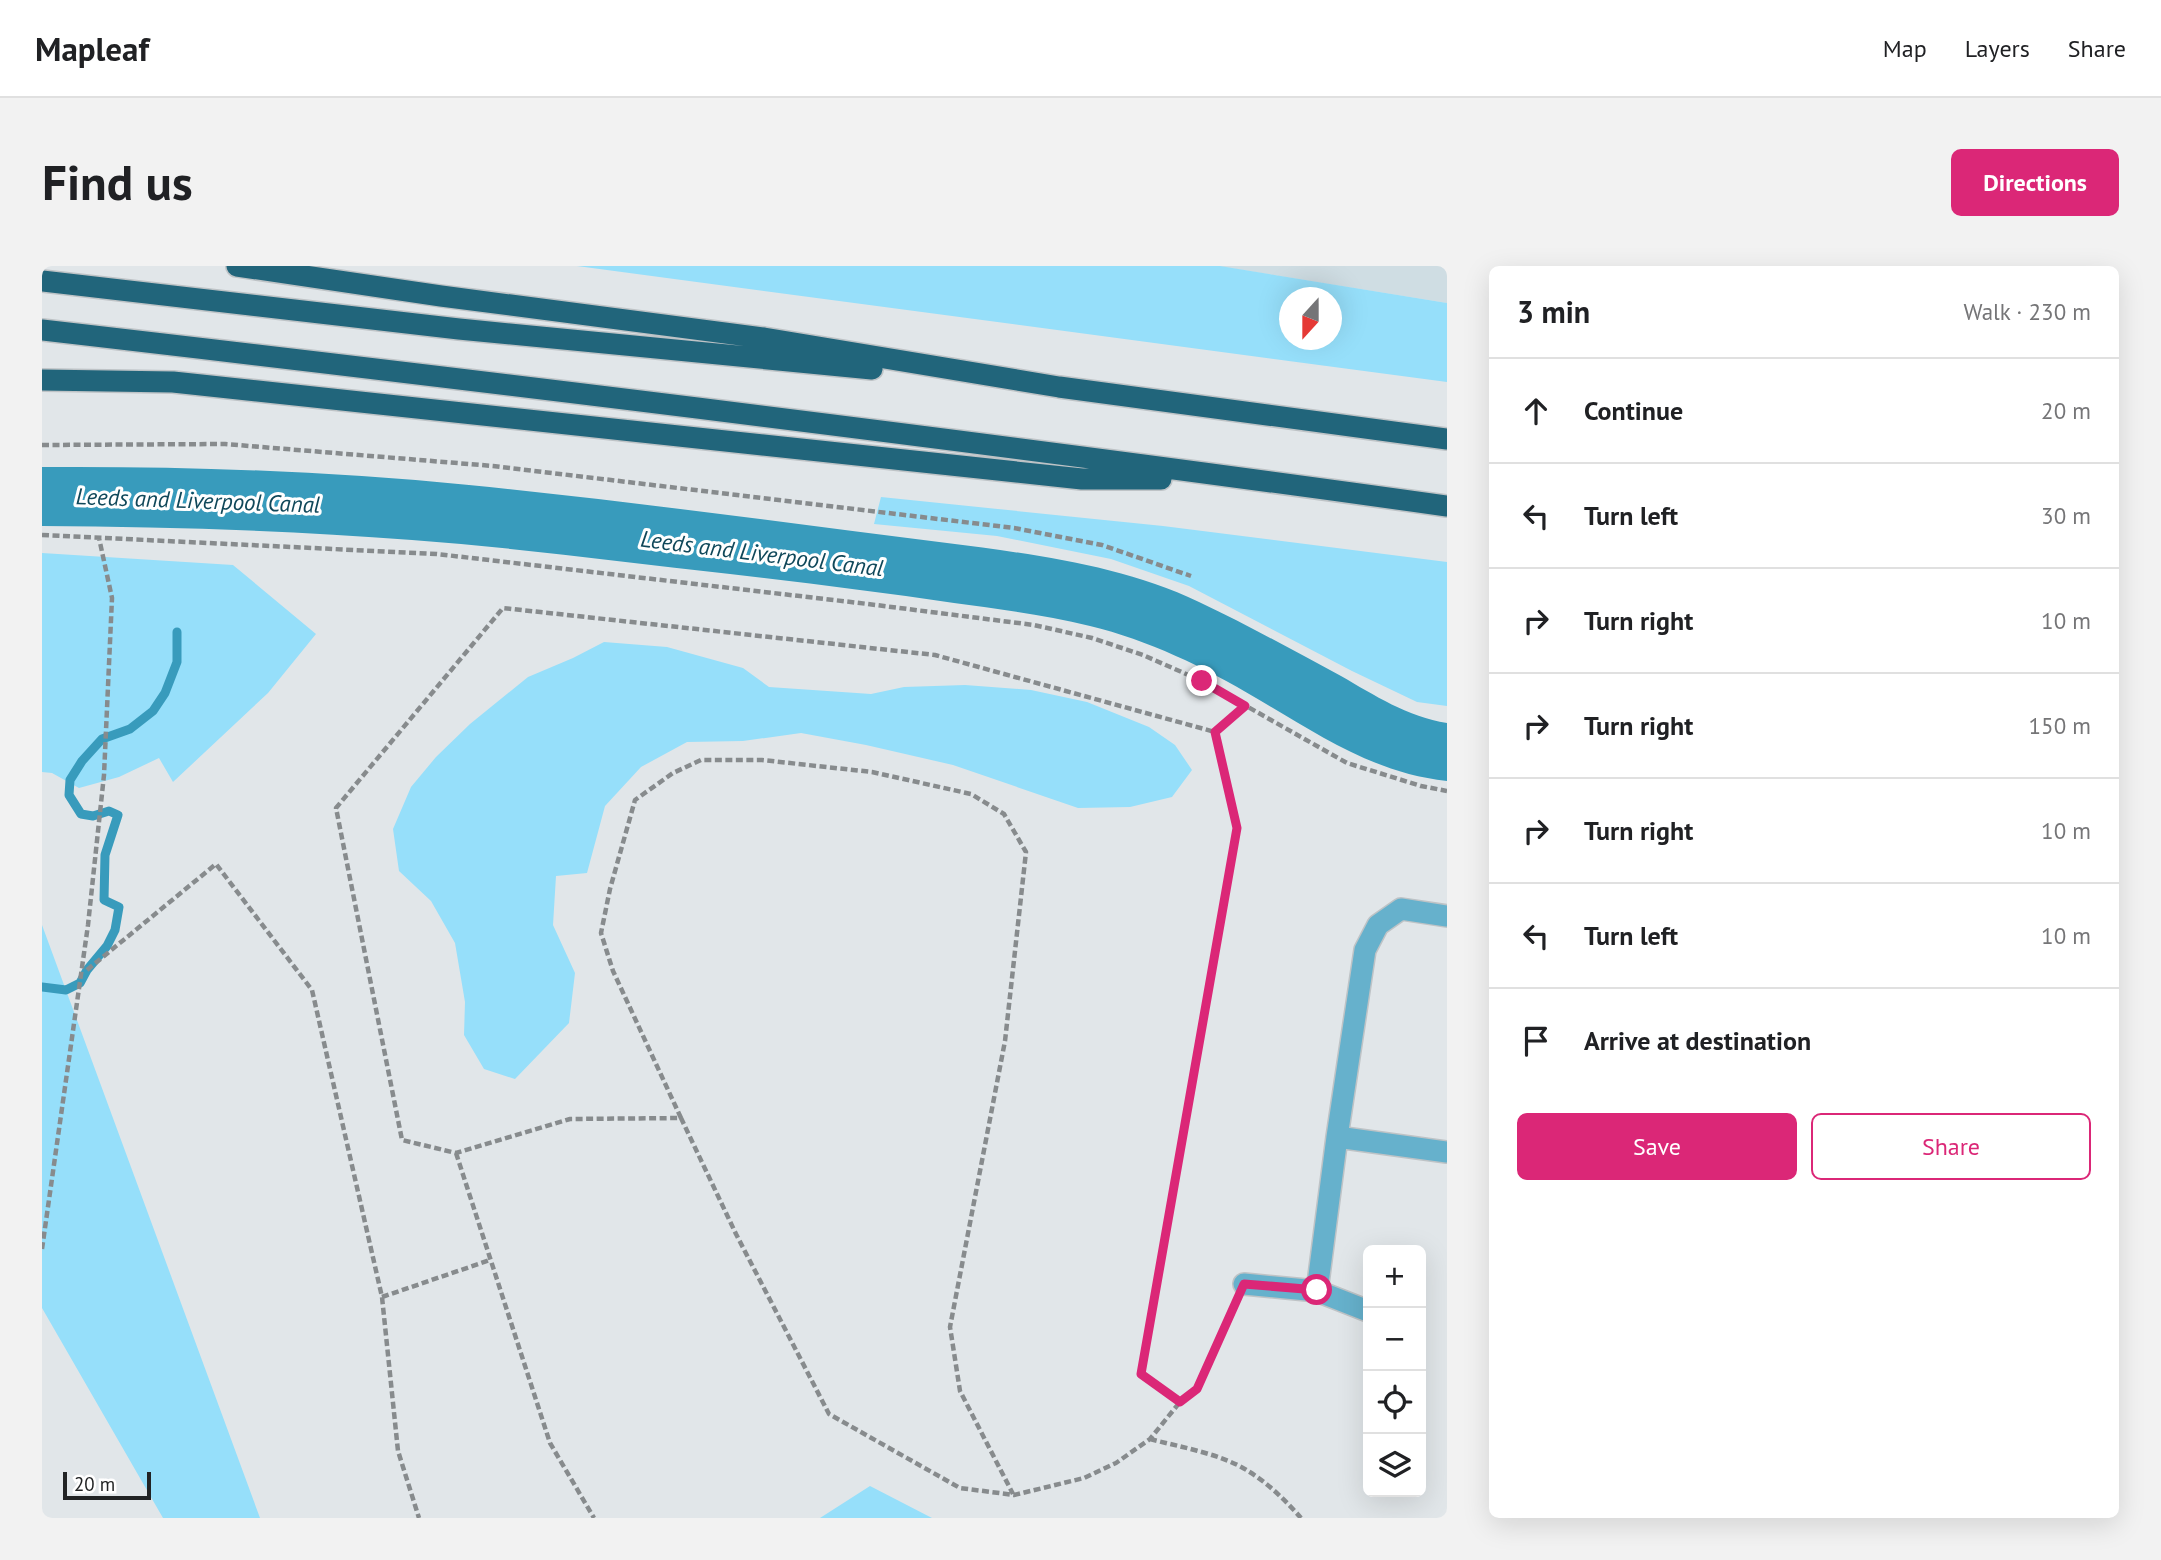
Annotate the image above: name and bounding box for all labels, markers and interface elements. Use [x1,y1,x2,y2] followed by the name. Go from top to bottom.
[35,27,149,70] text: Mapleaf
[1883,33,1927,64] text: Map
[1965,33,2030,64] text: Layers
[2068,33,2126,64] text: Share
[1951,149,2119,216] button: Directions
[42,150,193,214] text: Find us
[1279,287,1342,350] north arrow
[1517,292,1590,331] text: 3 min
[1964,297,2091,326] text: Walk · 230 m
[1517,392,1555,430] icon: ahead
[1584,394,1683,427] text: Continue
[2041,396,2091,425] text: 20 m
[75,481,321,519] water label: Leeds and Liverpool Canal
[1517,497,1555,535] icon: left
[1584,499,1678,532] text: Turn left
[2041,501,2091,530] text: 30 m
[639,524,885,582] water label: Leeds and Liverpool Canal
[1517,602,1555,640] icon: right
[1584,604,1693,637] text: Turn right
[2041,606,2091,635] text: 10 m
[1186,665,1217,696] route end
[1517,707,1555,745] icon: right
[1584,709,1693,742] text: Turn right
[2029,711,2091,740] text: 150 m
[1517,812,1555,850] icon: right
[1584,814,1693,847] text: Turn right
[2041,816,2091,845] text: 10 m
[1517,917,1555,955] icon: left
[1584,919,1678,952] text: Turn left
[2041,921,2091,950] text: 10 m
[1517,1022,1555,1060] icon: arrive
[1584,1024,1811,1057] text: Arrive at destination
[1517,1113,1797,1180] button: Save
[1811,1113,2091,1180] button: Share
[1363,1245,1426,1497] map controls
[1363,1245,1426,1308] button: +
[1301,1274,1332,1305] route start
[1363,1308,1426,1371] button: −
[1363,1371,1426,1434] button: locate
[1363,1434,1426,1497] button: layers
[63,1469,150,1501] scale bar
[74,1472,115,1496] text: 20 m

